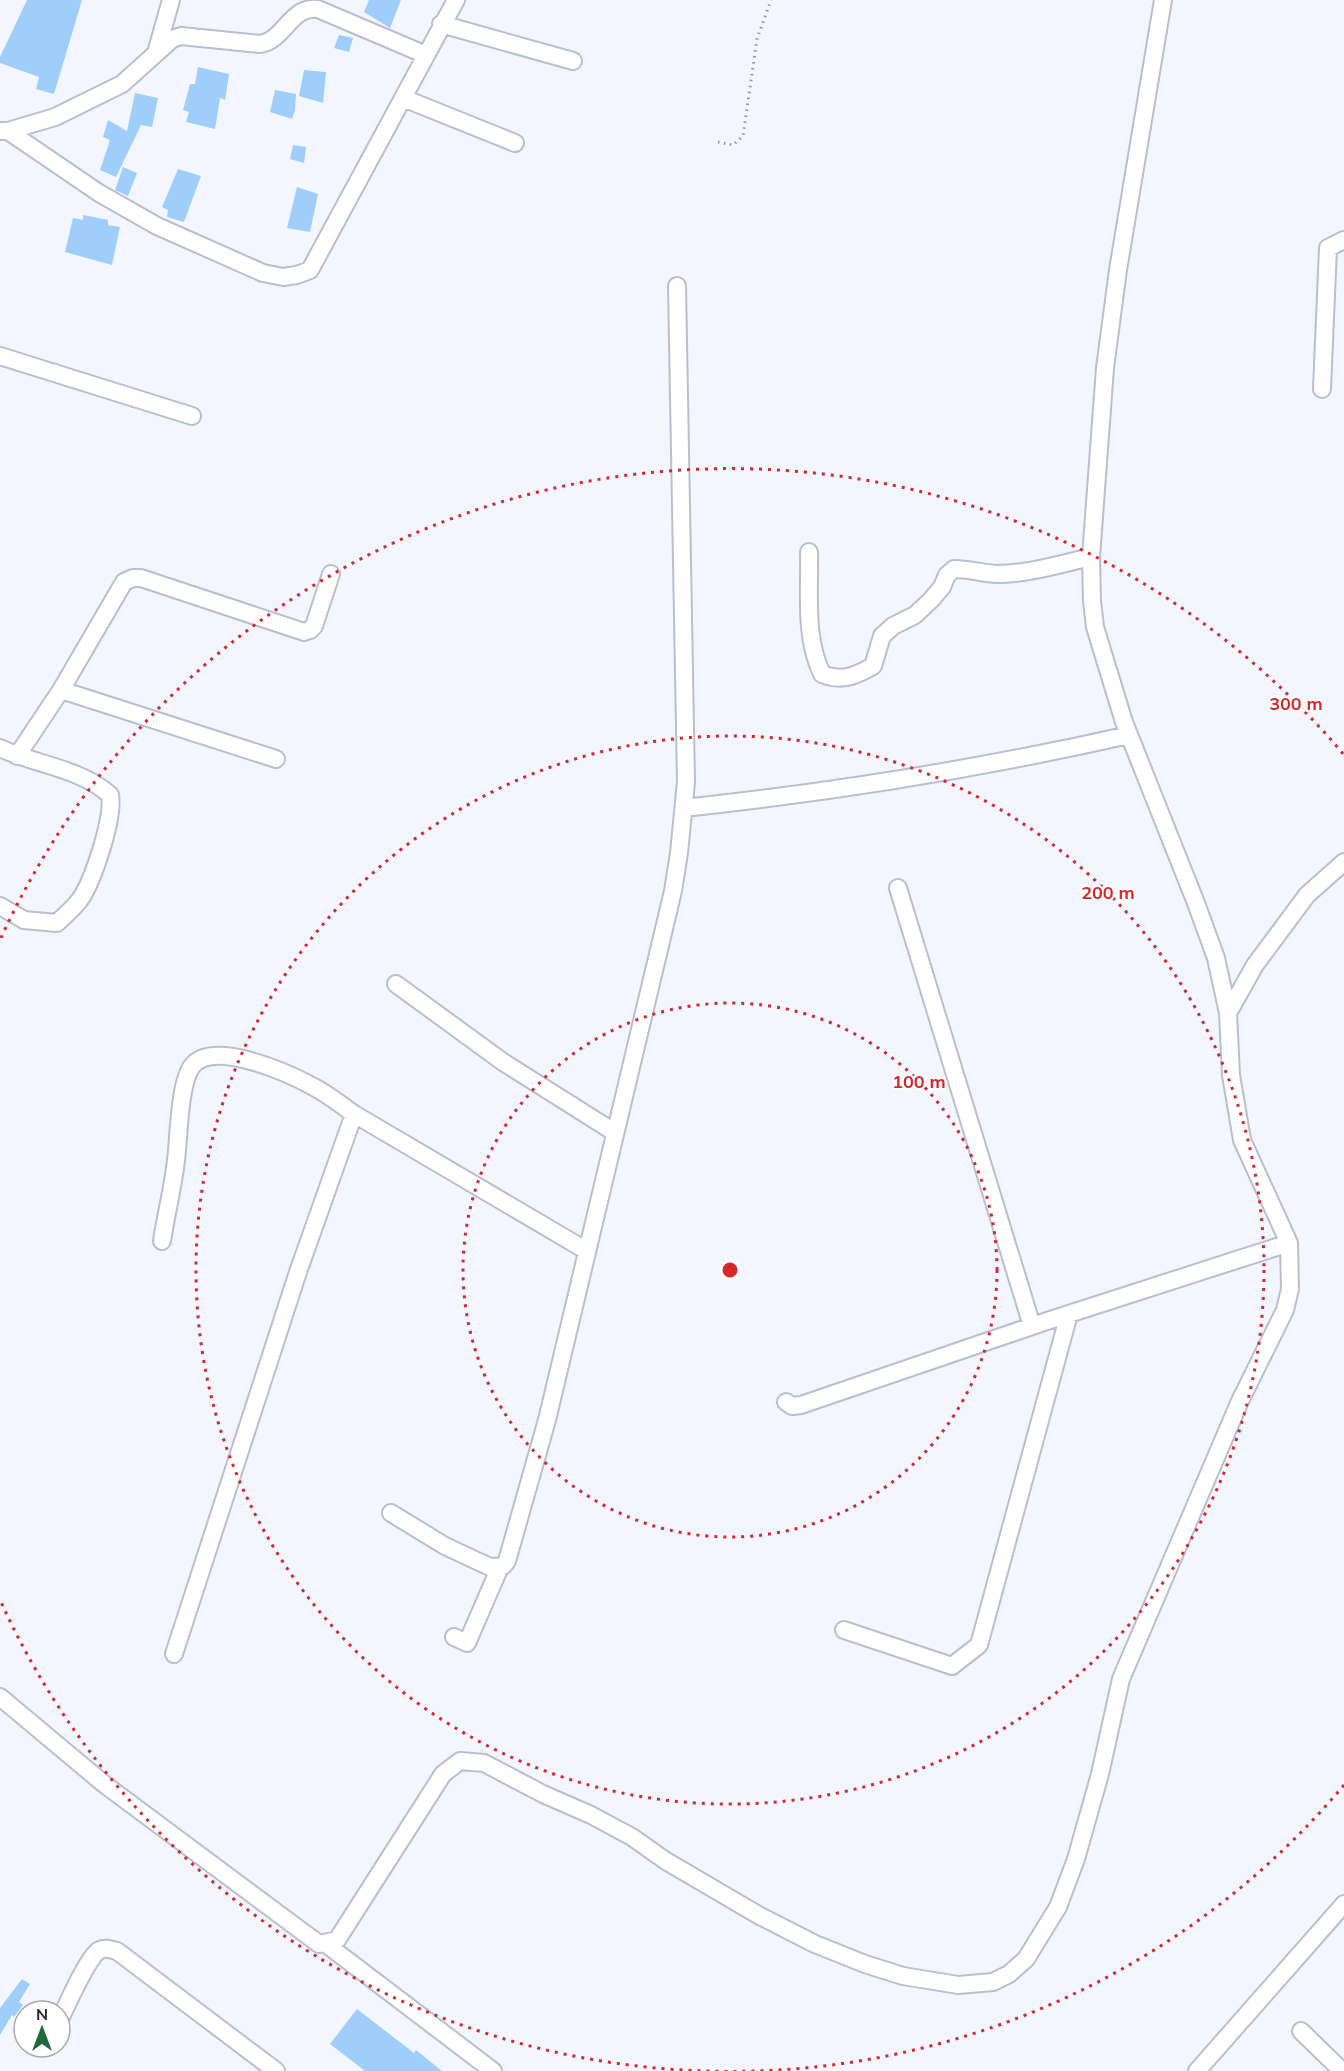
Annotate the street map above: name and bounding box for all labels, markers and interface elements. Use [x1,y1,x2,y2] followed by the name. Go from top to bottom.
[1269,692,1323,715] text: 300 m
[1081,881,1135,904] text: 200 m
[892,1070,946,1093] text: 100 m
[720,1260,740,1280] centre of rings
[12,1999,72,2059] north arrow
[36,2004,48,2024] text: N

